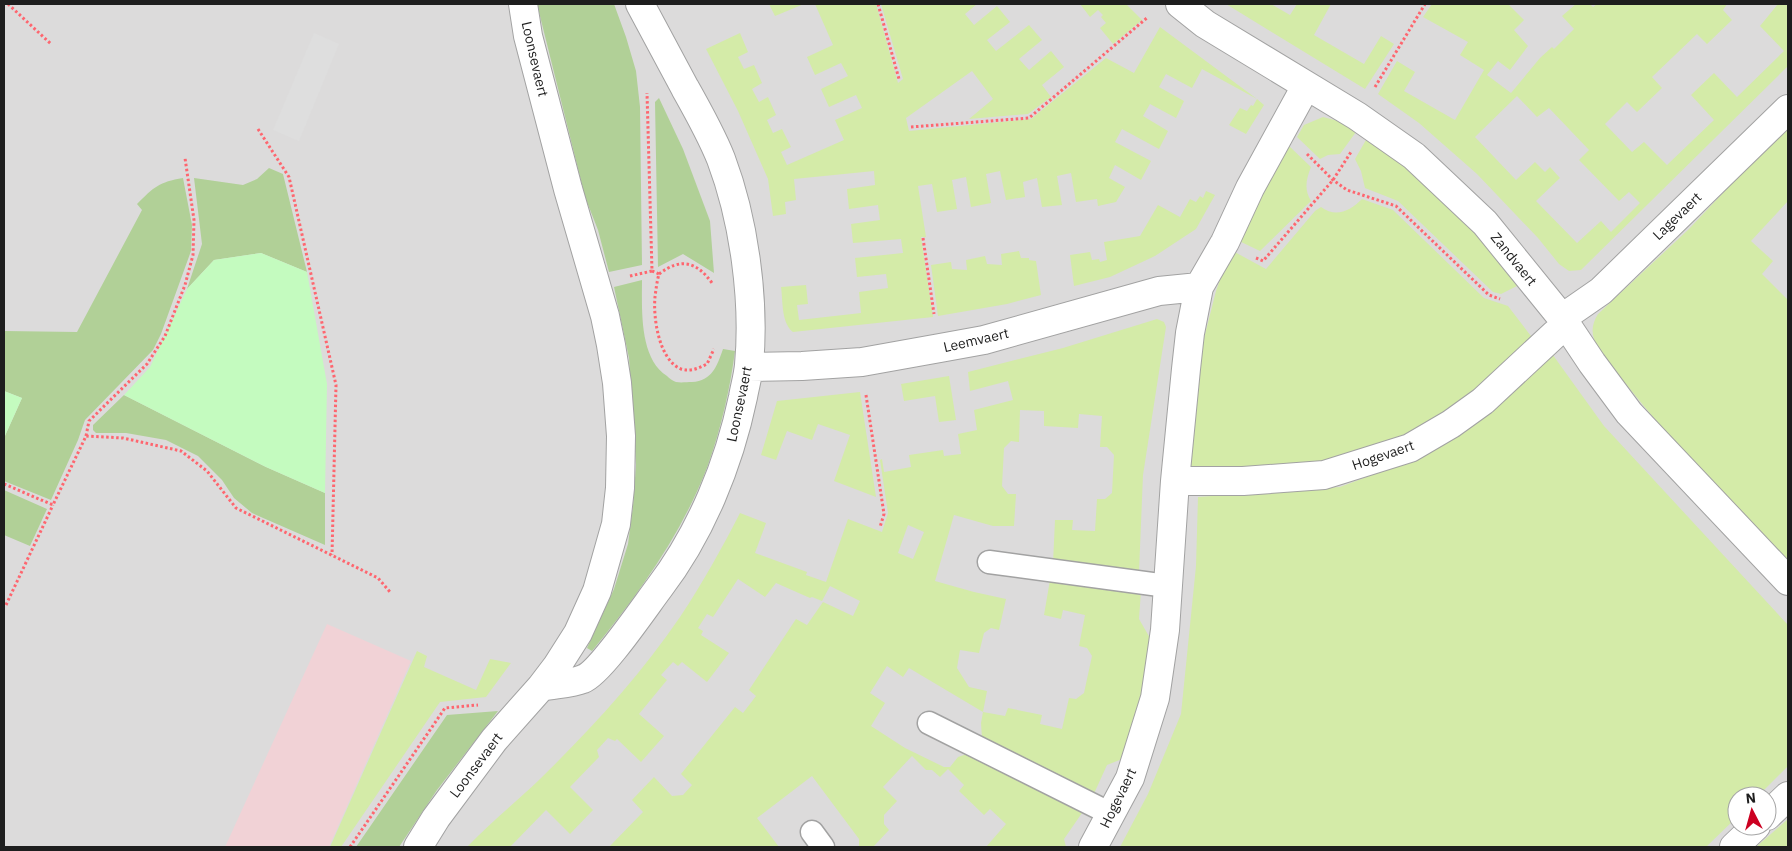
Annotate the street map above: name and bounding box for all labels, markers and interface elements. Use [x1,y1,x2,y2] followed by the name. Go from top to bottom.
[518,19,552,99] street label: Loonsevaert
[1649,188,1705,244] street label: Lagevaert
[1487,229,1541,289] street label: Zandvaert
[942,324,1010,356] street label: Leemvaert
[722,364,756,443] street label: Loonsevaert
[1350,436,1417,474] street label: Hogevaert
[446,729,506,801] street label: Loonsevaert
[1096,765,1140,831] street label: Hogevaert
[1727,786,1777,836] north arrow
[1745,789,1757,808] text: N

